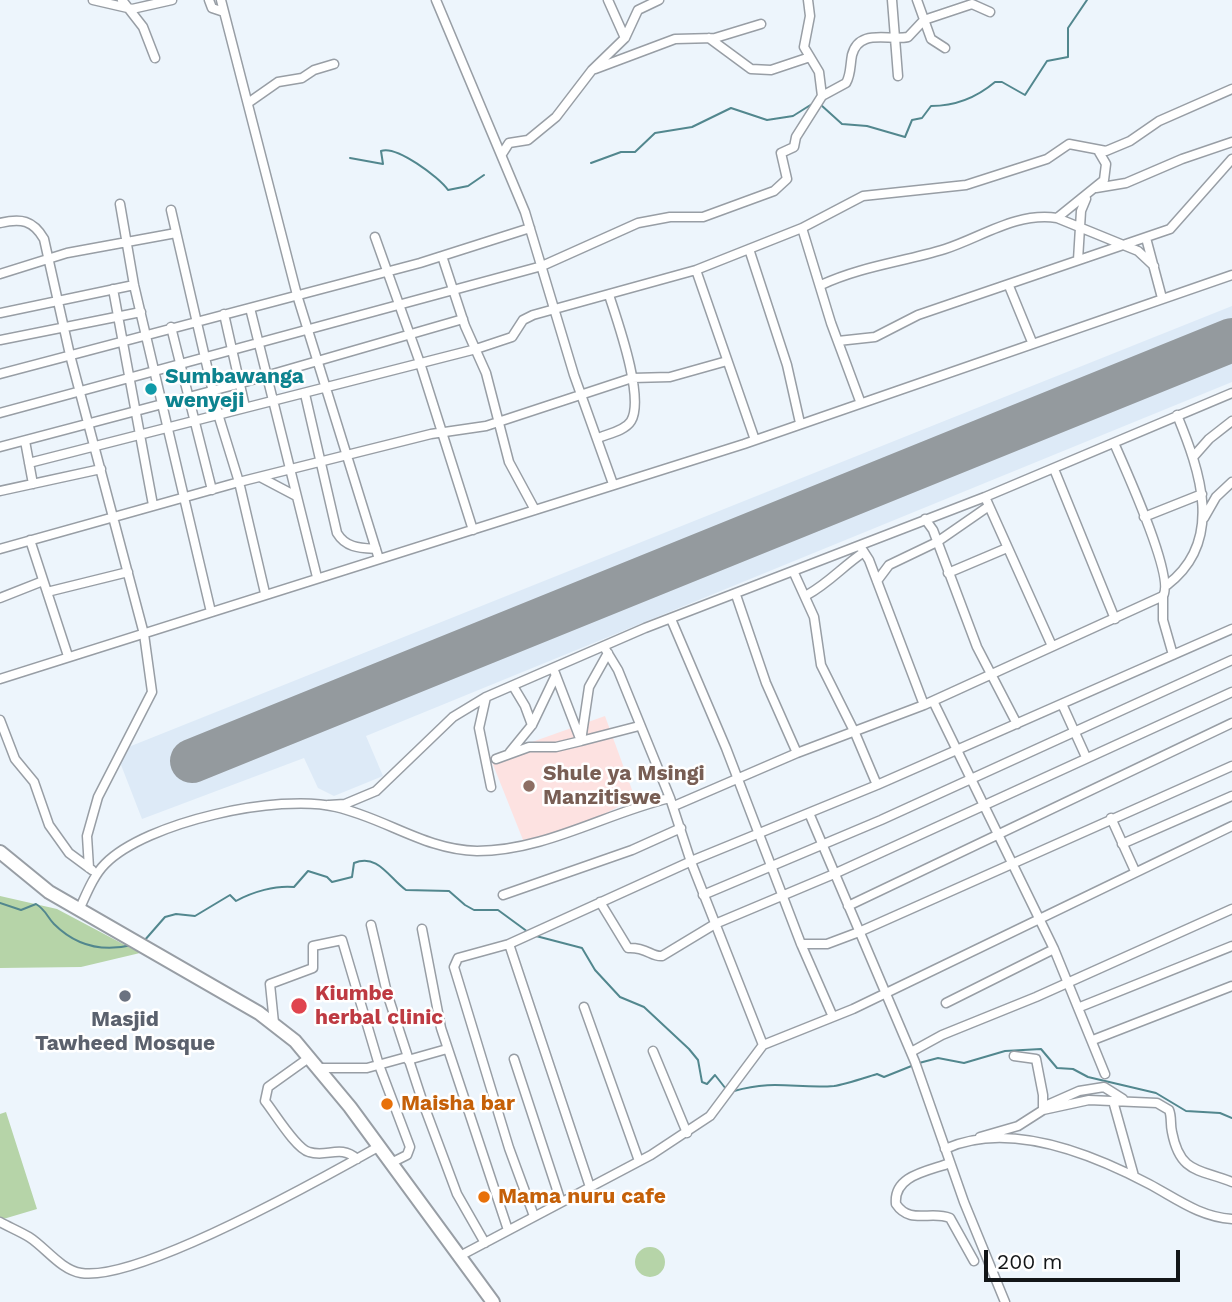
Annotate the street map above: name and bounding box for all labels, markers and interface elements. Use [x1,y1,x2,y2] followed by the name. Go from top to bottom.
[165,364,304,414] place label: Sumbawanga wenyeji
[143,381,159,397] marker: Sumbawanga wenyeji
[543,761,705,811] place label: Shule ya Msingi Manzitiswe
[521,778,537,794] marker: Shule ya Msingi Manzitiswe
[315,981,443,1031] place label: Kiumbe herbal clinic
[117,988,133,1004] marker: Masjid Tawheed Mosque
[289,996,309,1016] marker: Kiumbe herbal clinic
[35,1007,215,1057] place label: Masjid Tawheed Mosque
[401,1091,515,1117] place label: Maisha bar
[379,1096,395,1112] marker: Maisha bar
[498,1184,666,1210] place label: Mama nuru cafe
[476,1189,492,1205] marker: Mama nuru cafe
[987,1236,1183,1280] scale bar
[997,1249,1063,1274] text: 200 m

